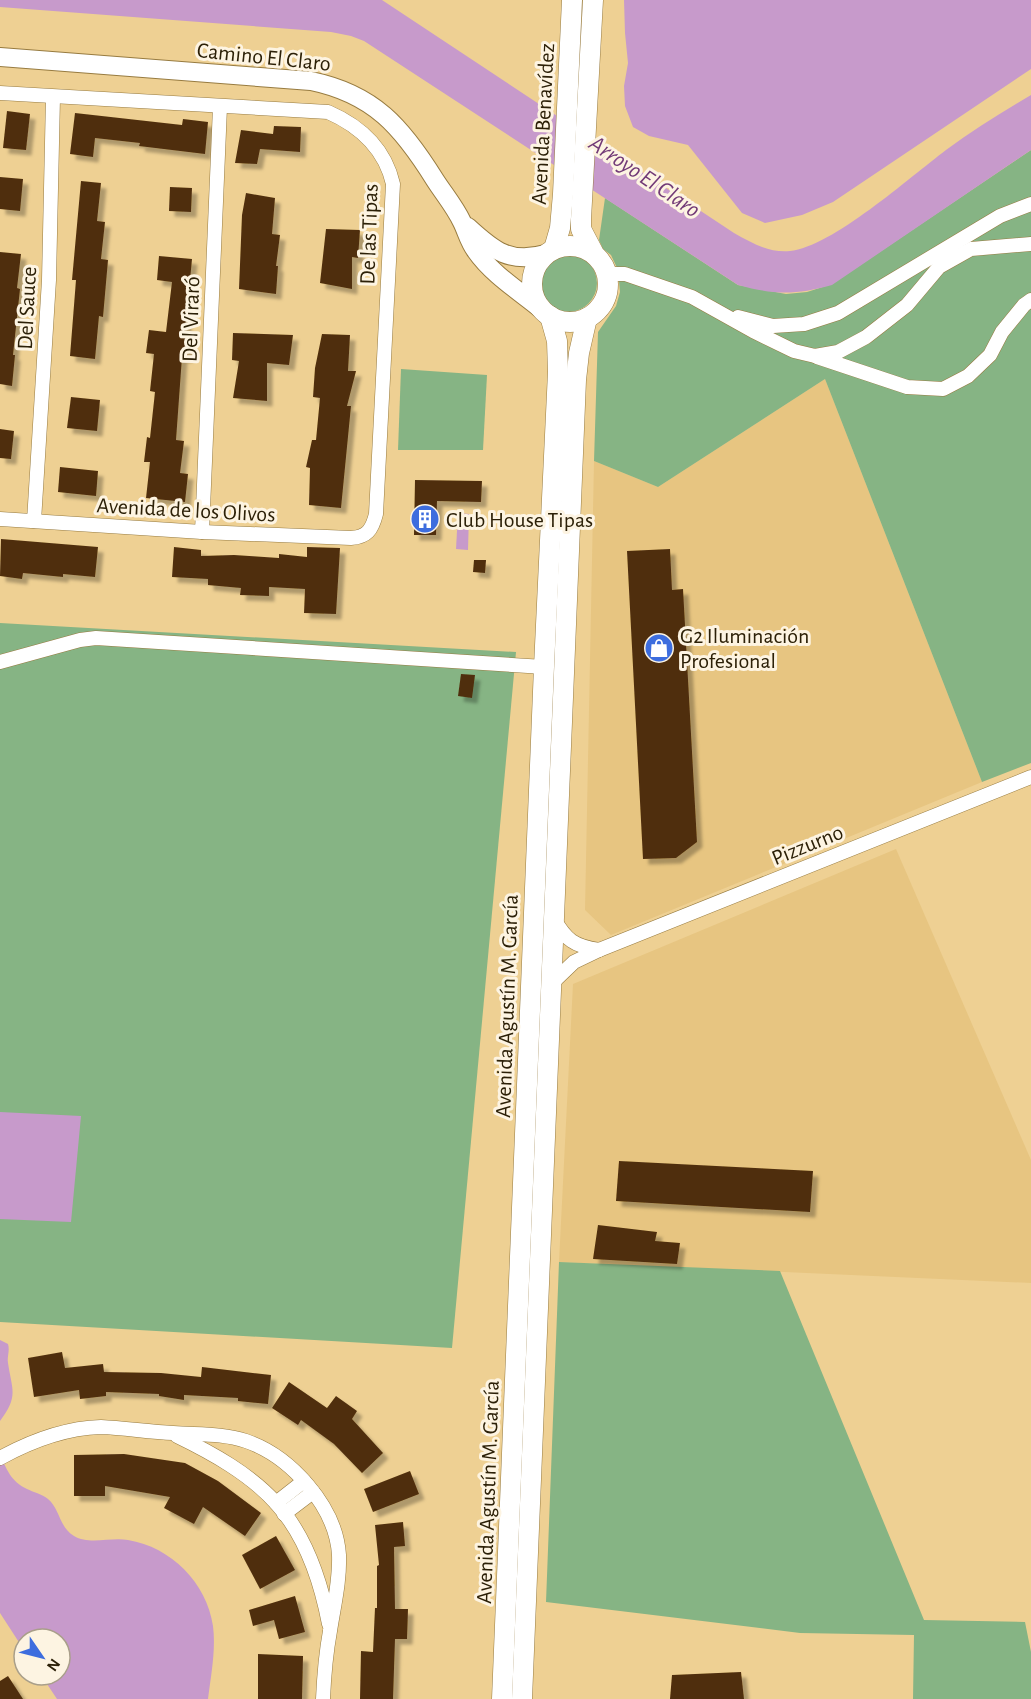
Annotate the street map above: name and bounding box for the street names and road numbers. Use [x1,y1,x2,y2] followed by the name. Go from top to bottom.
[196,39,332,75] street label: Camino El Claro
[528,43,558,205] street label: Avenida Benavídez
[356,183,382,285] street label: De las Tipas
[14,266,40,350] street label: Del Sauce
[179,276,203,362] street label: Del Viraró
[96,494,276,526] street label: Avenida de los Olivos
[768,821,846,869] street label: Pizzurno
[492,894,522,1118] street label: Avenida Agustín M. García
[473,1380,503,1604] street label: Avenida Agustín M. García

